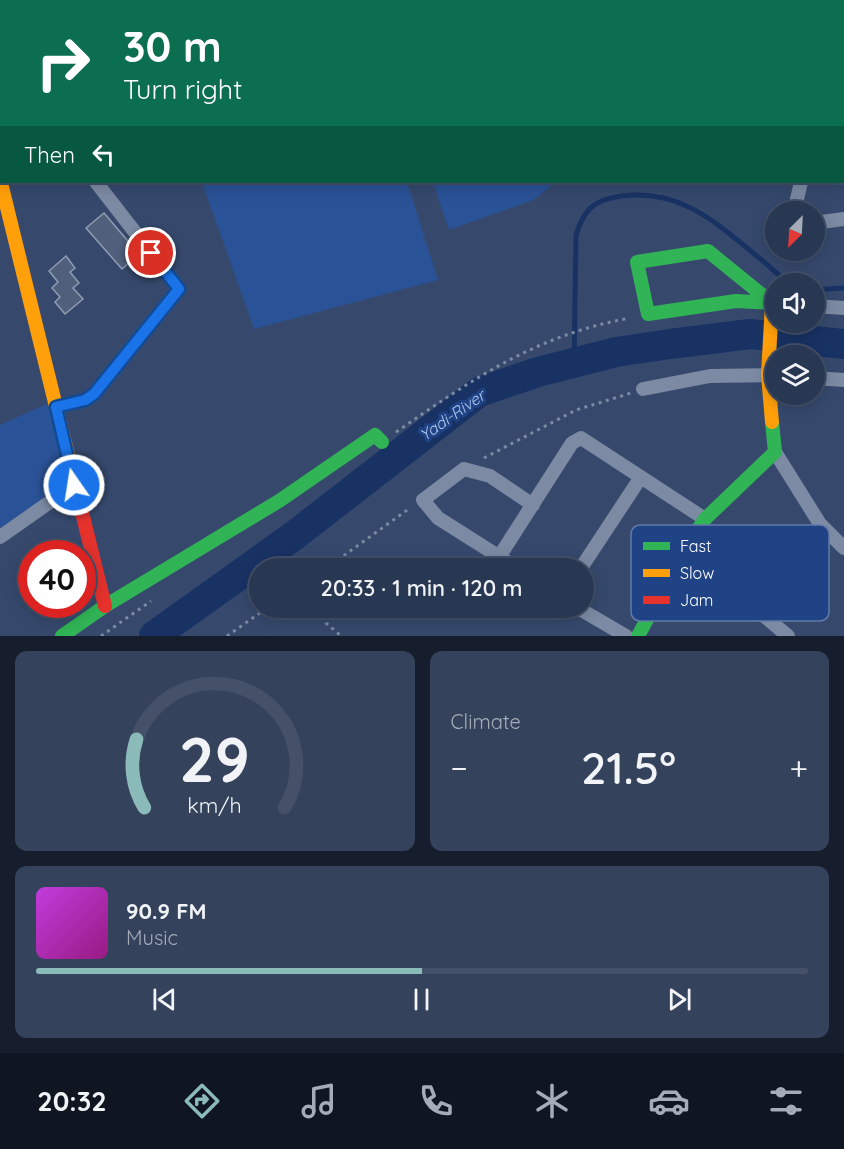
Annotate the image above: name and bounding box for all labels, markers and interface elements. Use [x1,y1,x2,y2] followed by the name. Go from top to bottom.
[123,20,222,73] text: 30 m
[24,24,102,102] icon: right
[123,72,242,106] text: Turn right
[87,138,120,171] icon: left
[24,141,75,169] text: Then
[765,201,825,261] north arrow
[765,201,825,405] map controls
[125,227,176,278] pin
[134,236,167,269] icon: arrive
[765,273,825,333] button: sound
[765,345,825,405] button: layers
[415,384,490,445] water label: Yadi-River
[42,453,106,517] position arrow
[631,525,829,621] legend
[680,536,711,556] text: Fast
[18,540,96,618] speed limit sign: 40
[680,563,714,583] text: Slow
[321,574,522,602] text: 20:33 · 1 min · 120 m
[680,590,713,610] text: Jam
[451,709,521,734] text: Climate
[179,720,250,798] text: 29
[581,739,676,795] text: 21.5°
[451,747,468,788] text: −
[789,747,808,788] text: +
[188,792,242,818] text: km/h
[126,897,207,925] text: 90.9 FM
[126,925,178,950] text: Music
[148,983,181,1016] icon: previous
[405,983,438,1016] icon: pause
[663,983,696,1016] icon: next
[181,1080,223,1122] icon: directions
[298,1080,340,1122] icon: music
[415,1080,457,1122] icon: phone
[531,1080,573,1122] icon: climate
[648,1080,690,1122] icon: car
[765,1080,807,1122] icon: filters
[37,1084,107,1118] text: 20:32

